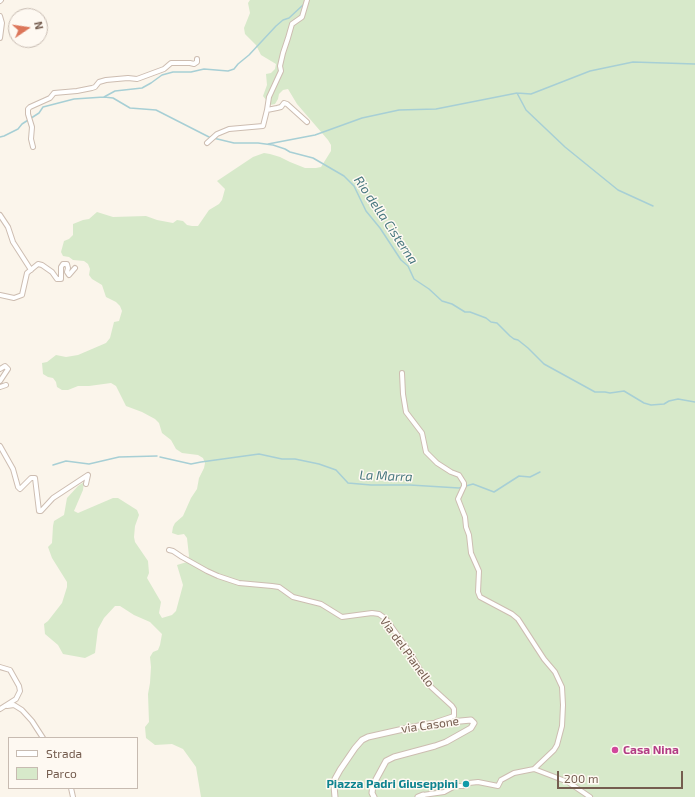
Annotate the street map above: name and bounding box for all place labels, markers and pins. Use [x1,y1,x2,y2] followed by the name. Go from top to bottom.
[623,743,679,757] place label: Casa Nina
[610,745,620,755] marker: Casa Nina
[326,777,458,791] place label: Piazza Padri Giuseppini
[461,779,471,789] marker: Piazza Padri Giuseppini

